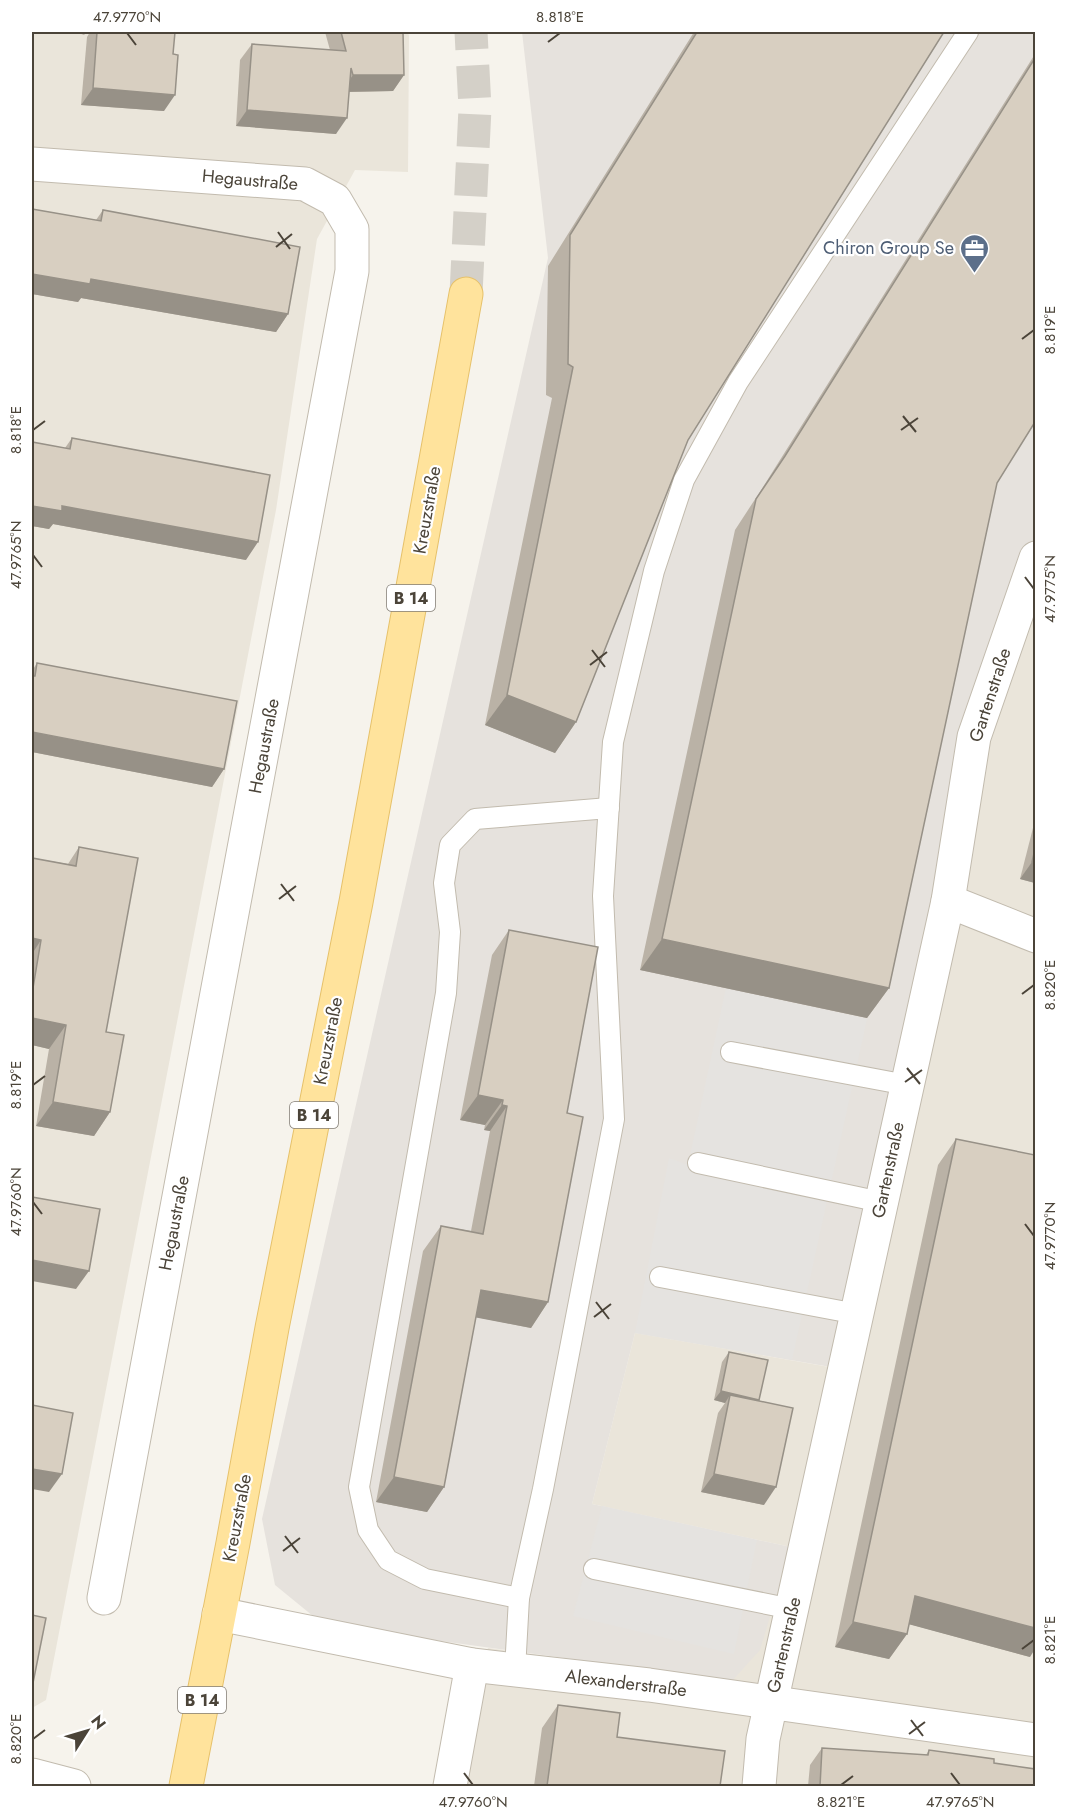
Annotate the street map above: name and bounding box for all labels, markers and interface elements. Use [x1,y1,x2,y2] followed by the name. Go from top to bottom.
[93,6,161,28] text: 47.9770°N
[536,6,584,28] text: 8.818°E
[201,163,299,197] street label: Hegaustraße
[959,232,991,274] office icon: Chiron Group Se
[823,235,954,261] place label: Chiron Group Se
[1039,306,1061,354] text: 8.819°E
[5,406,27,454] text: 8.818°E
[406,464,448,556] street label: Kreuzstraße
[5,521,27,589] text: 47.9765°N
[1039,555,1061,623] text: 47.9775°N
[387,585,435,611] road number: B 14
[963,645,1017,745] street label: Gartenstraße
[242,696,286,796] street label: Hegaustraße
[1039,960,1061,1010] text: 8.820°E
[307,995,349,1087] street label: Kreuzstraße
[5,1061,27,1109] text: 8.819°E
[290,1102,338,1128] road number: B 14
[865,1120,911,1220] street label: Gartenstraße
[5,1167,27,1237] text: 47.9760°N
[152,1173,196,1273] street label: Hegaustraße
[1039,1202,1061,1270] text: 47.9770°N
[216,1472,258,1564] street label: Kreuzstraße
[760,1594,808,1696] street label: Gartenstraße
[1039,1616,1061,1664] text: 8.821°E
[564,1663,688,1703] street label: Alexanderstraße
[178,1687,226,1713] road number: B 14
[57,1701,117,1761] north arrow
[86,1710,112,1734] text: N
[5,1714,27,1764] text: 8.820°E
[438,1791,508,1813] text: 47.9760°N
[817,1791,865,1813] text: 8.821°E
[926,1791,994,1813] text: 47.9765°N

